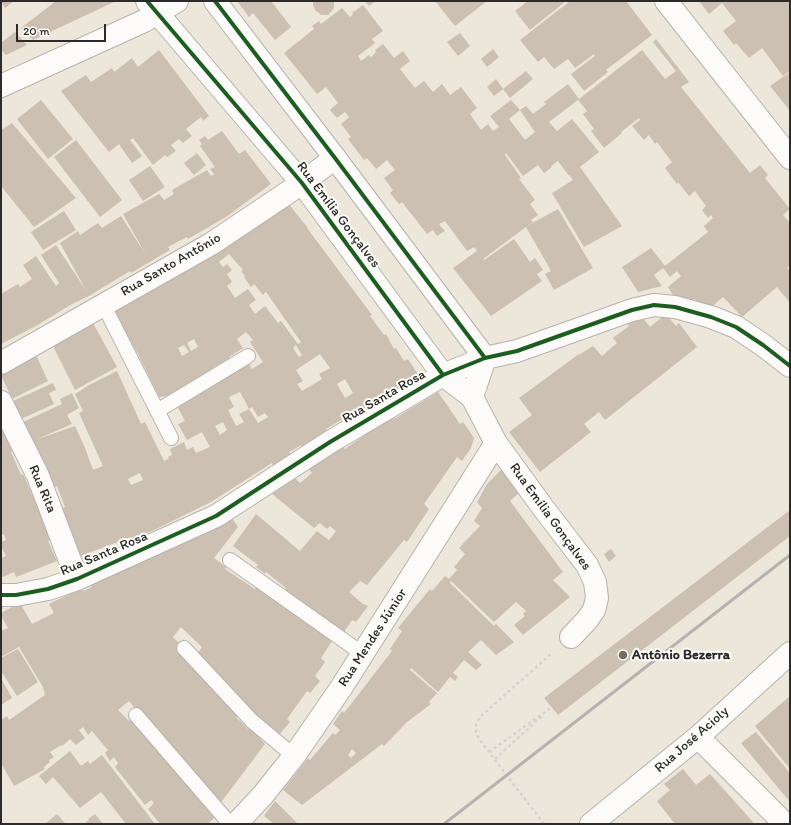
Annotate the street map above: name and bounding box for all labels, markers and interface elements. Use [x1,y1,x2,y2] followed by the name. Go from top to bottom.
[18,16,108,42] scale bar
[23,24,50,38] text: 20 m
[293,159,383,271] street label: Rua Emília Gonçalves
[118,230,224,300] street label: Rua Santo Antônio
[339,366,429,428] street label: Rua Santa Rosa
[505,460,595,574] street label: Rua Emília Gonçalves
[24,463,60,515] street label: Rua Rita
[58,528,150,580] street label: Rua Santa Rosa
[335,586,411,690] street label: Rua Mendes Júnior
[632,647,730,663] place label: Antônio Bezerra
[617,649,629,661] marker: Antônio Bezerra
[651,703,733,777] street label: Rua José Acioly

